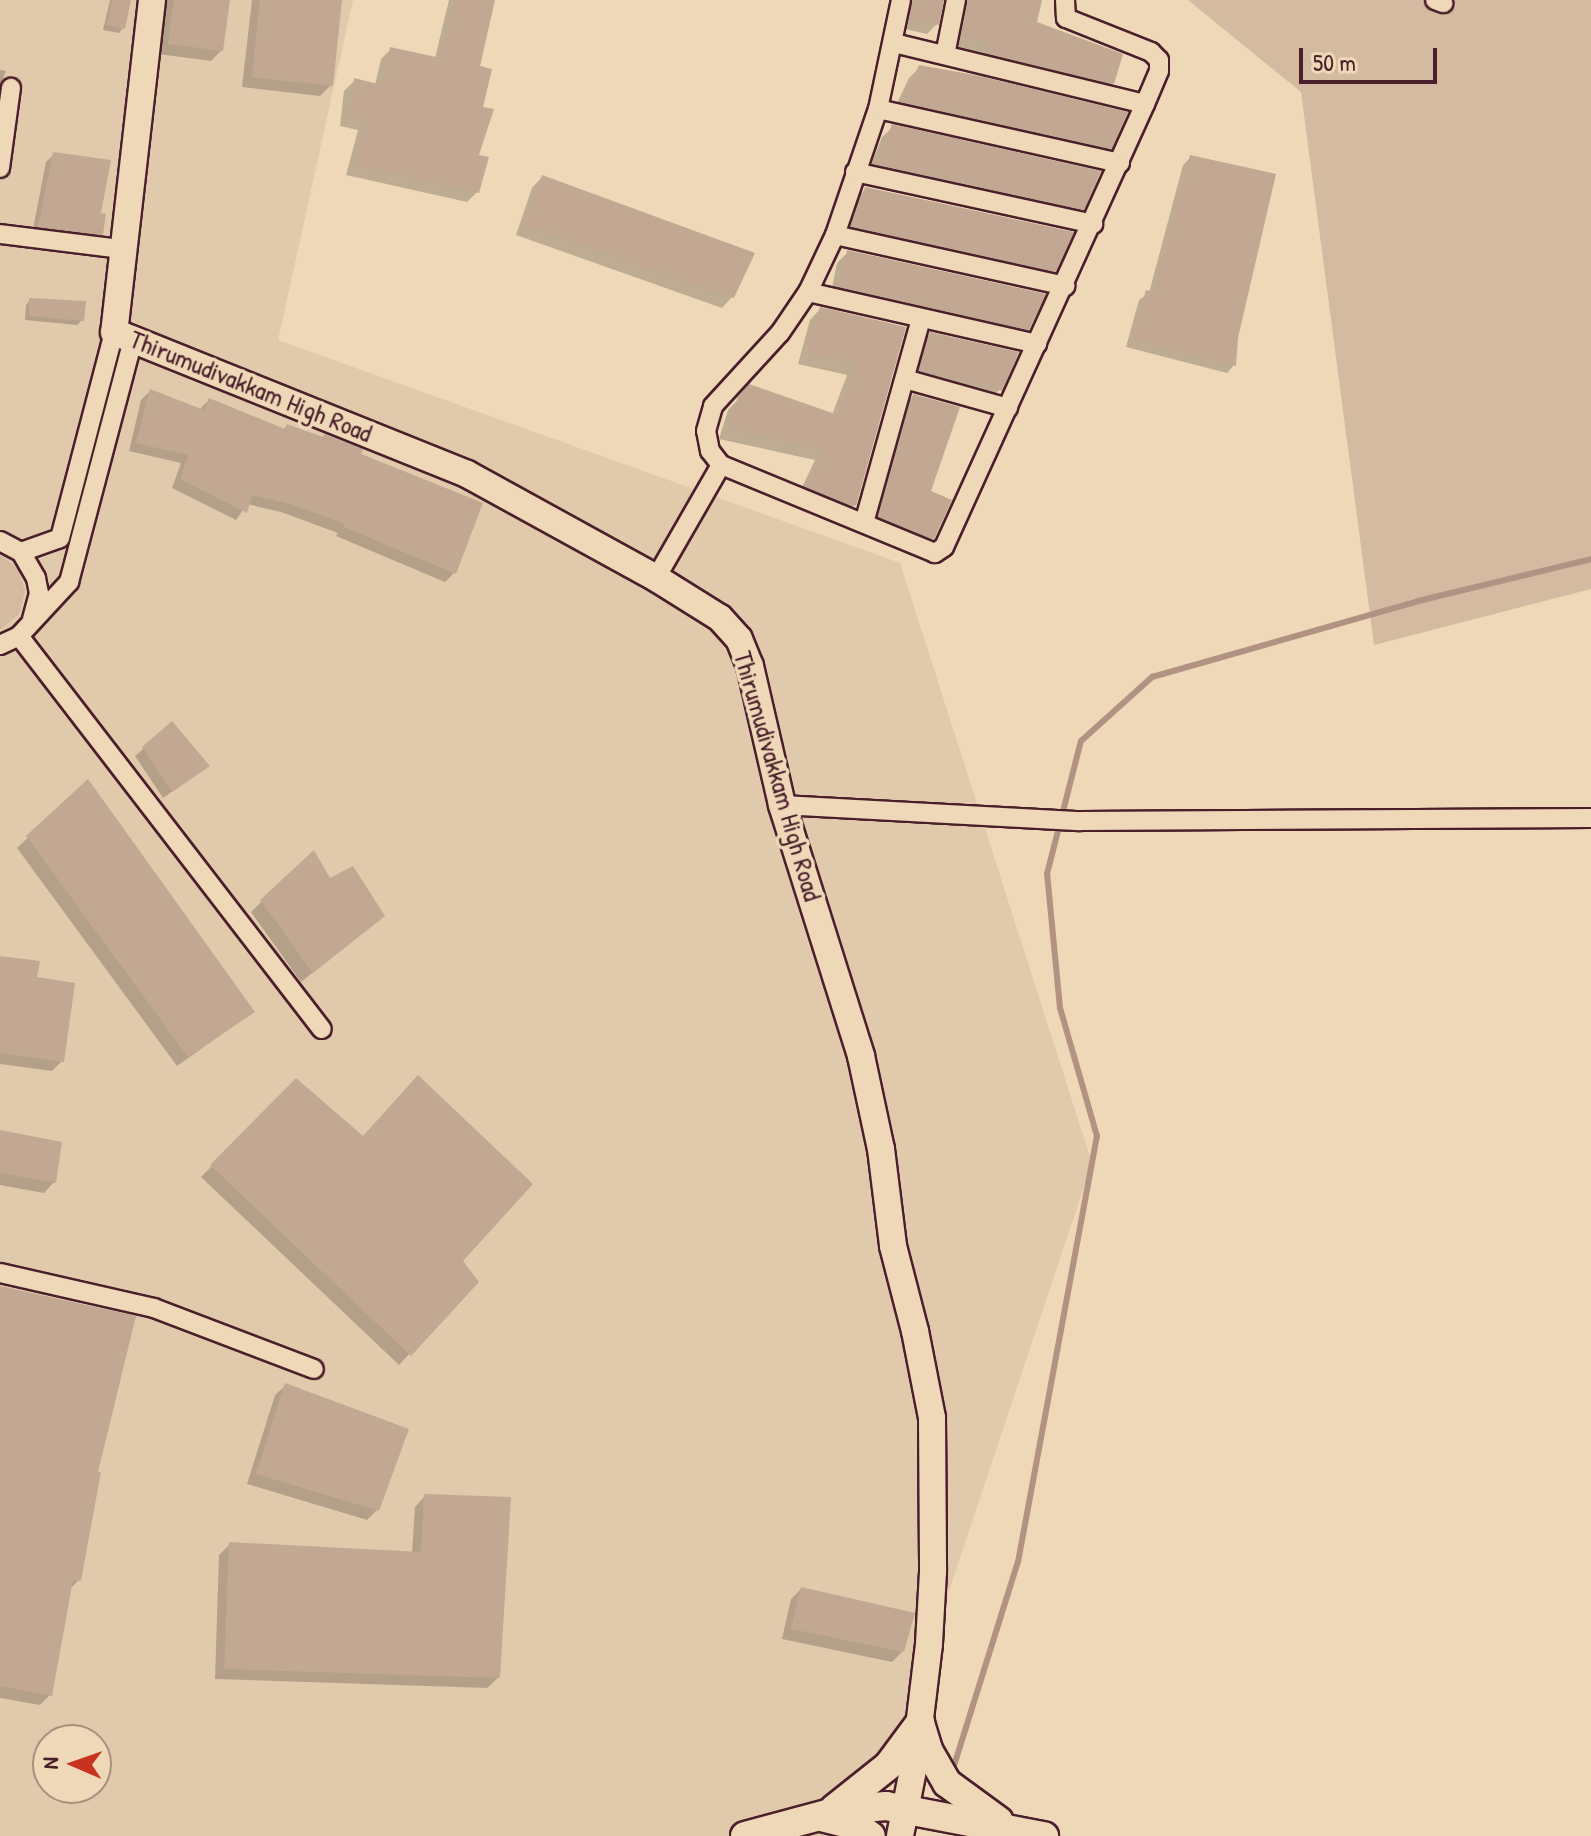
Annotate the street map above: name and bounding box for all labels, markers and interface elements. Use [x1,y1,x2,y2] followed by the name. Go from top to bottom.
[1303,32,1441,82] scale bar
[1313,46,1356,78] text: 50 m
[125,323,377,449] street label: Thirumudivakkam High Road
[727,647,829,905] street label: Thirumudivakkam High Road
[32,1724,112,1804] north arrow
[35,1757,65,1770] text: N

